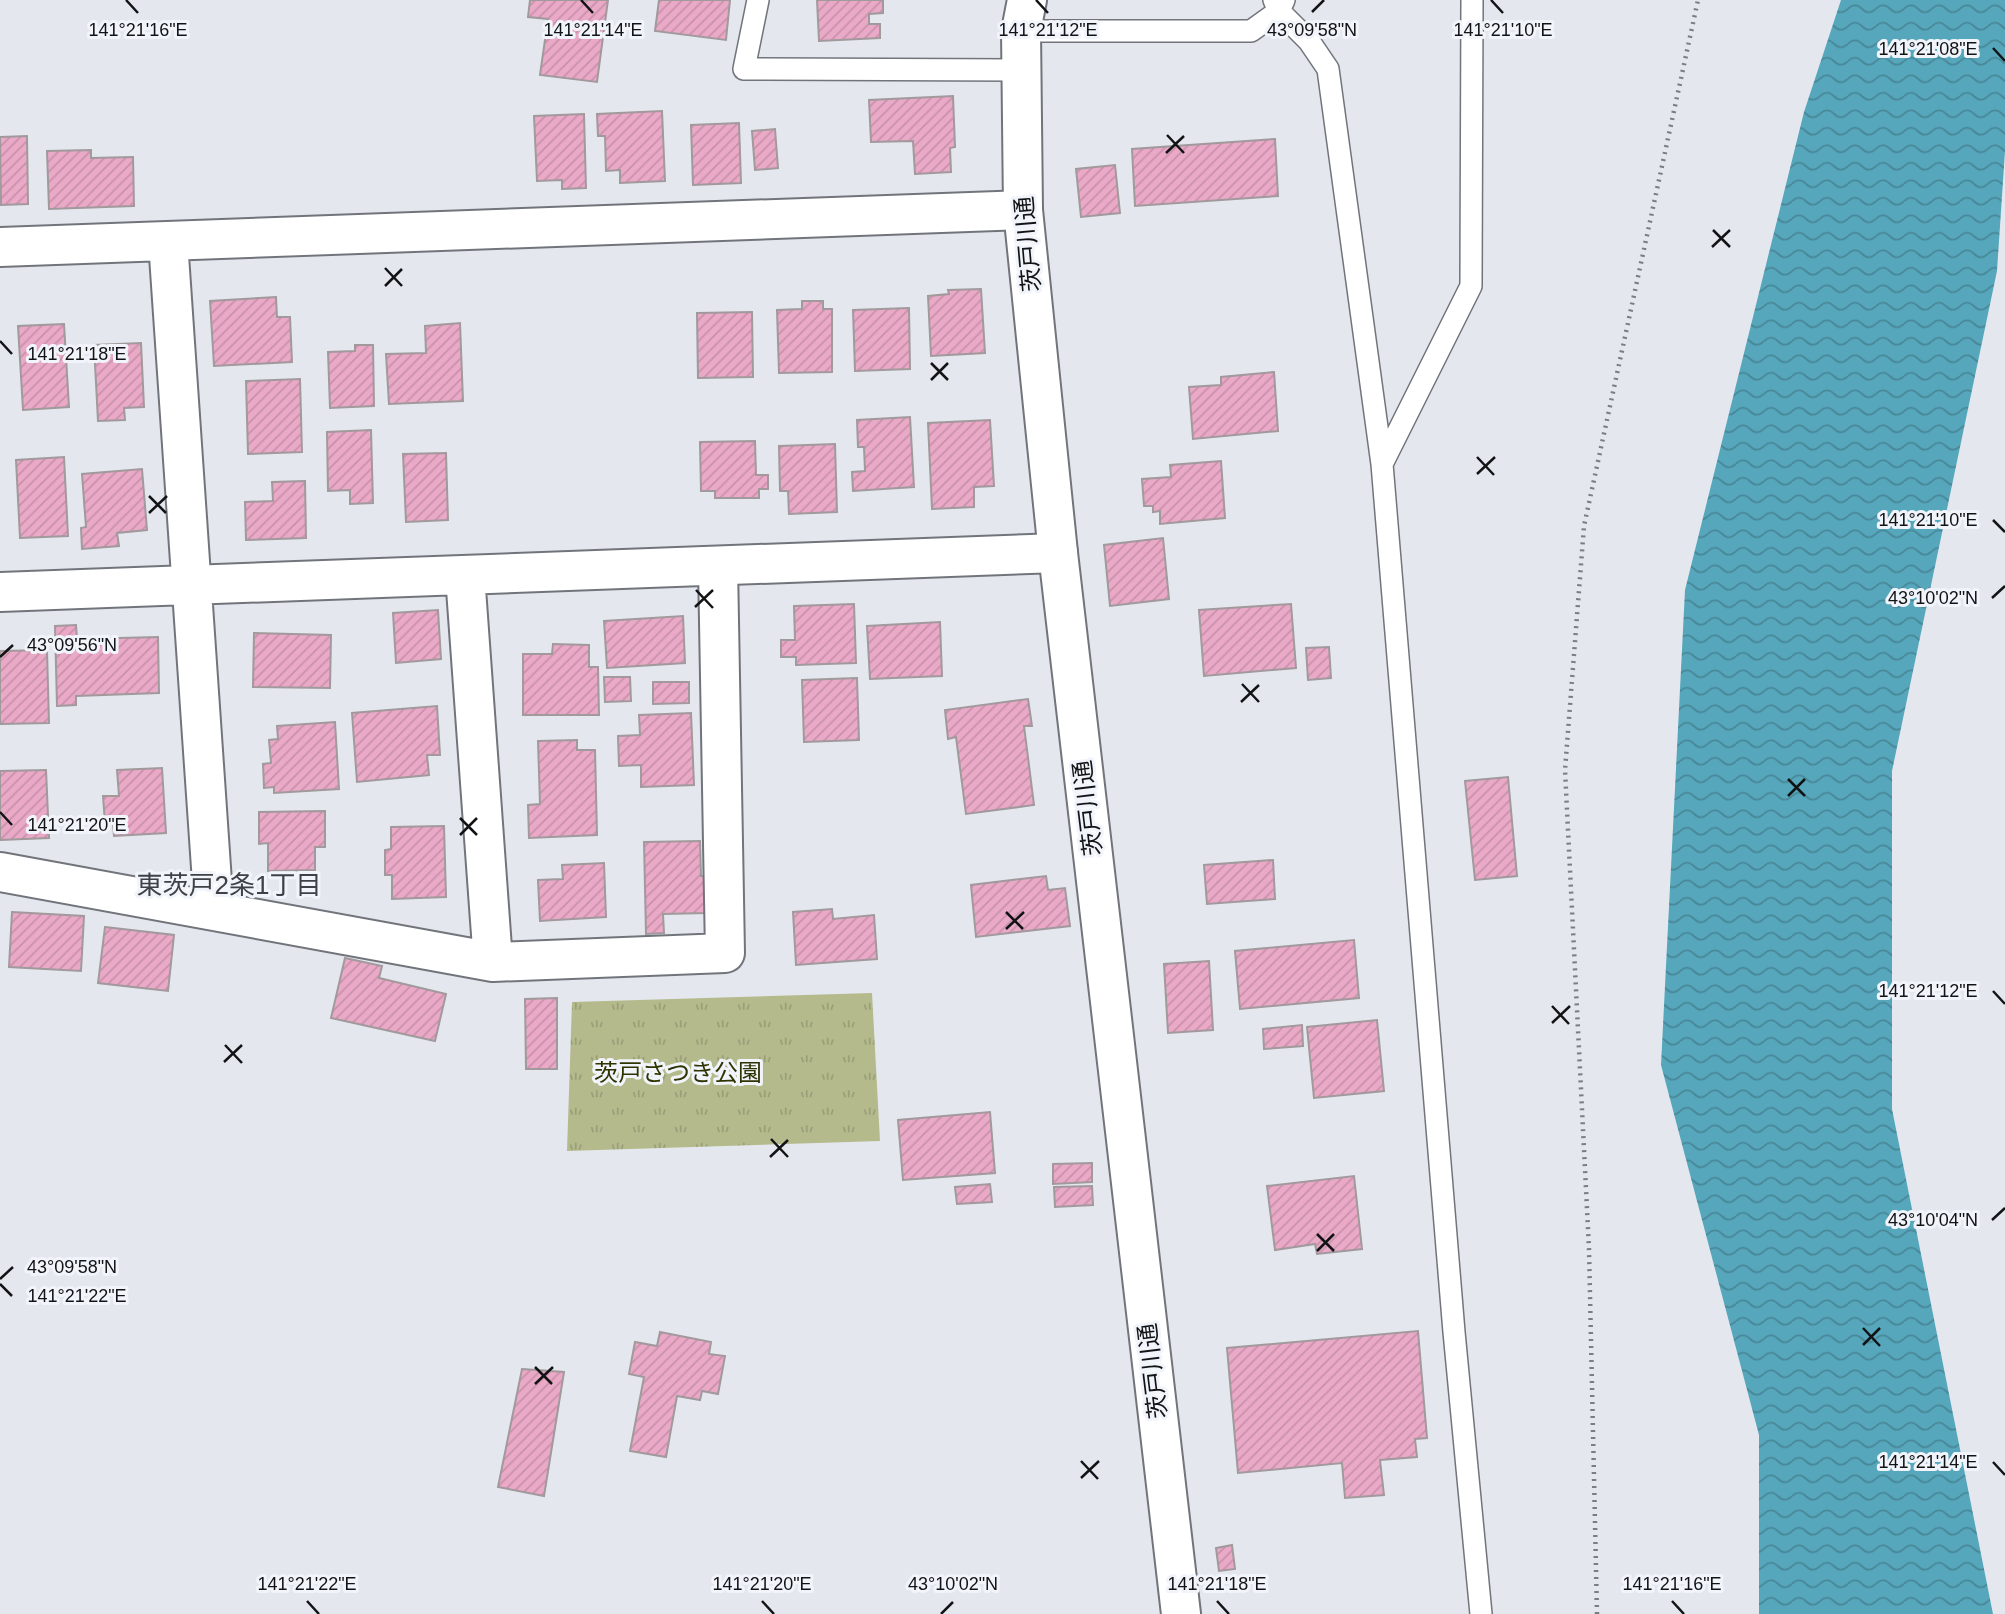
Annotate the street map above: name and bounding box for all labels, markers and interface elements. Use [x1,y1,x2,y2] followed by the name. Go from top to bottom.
[88,20,188,40] text: 141°21'16"E
[543,20,643,40] text: 141°21'14"E
[998,20,1098,40] text: 141°21'12"E
[1267,20,1357,40] text: 43°09'58"N
[1453,20,1553,40] text: 141°21'10"E
[1878,39,1978,59] text: 141°21'08"E
[1010,195,1045,293] street label: 茨戸川通
[27,344,127,364] text: 141°21'18"E
[1878,510,1978,530] text: 141°21'10"E
[1888,588,1978,608] text: 43°10'02"N
[27,635,117,655] text: 43°09'56"N
[1068,759,1107,857] street label: 茨戸川通
[27,815,127,835] text: 141°21'20"E
[137,870,321,900] district label: 東茨戸2条1丁目
[1878,981,1978,1001] text: 141°21'12"E
[594,1059,762,1086] park label: 茨戸さつき公園
[1888,1210,1978,1230] text: 43°10'04"N
[27,1257,117,1277] text: 43°09'58"N
[27,1286,127,1306] text: 141°21'22"E
[1133,1322,1172,1420] street label: 茨戸川通
[1878,1452,1978,1472] text: 141°21'14"E
[257,1574,357,1594] text: 141°21'22"E
[712,1574,812,1594] text: 141°21'20"E
[908,1574,998,1594] text: 43°10'02"N
[1167,1574,1267,1594] text: 141°21'18"E
[1622,1574,1722,1594] text: 141°21'16"E

